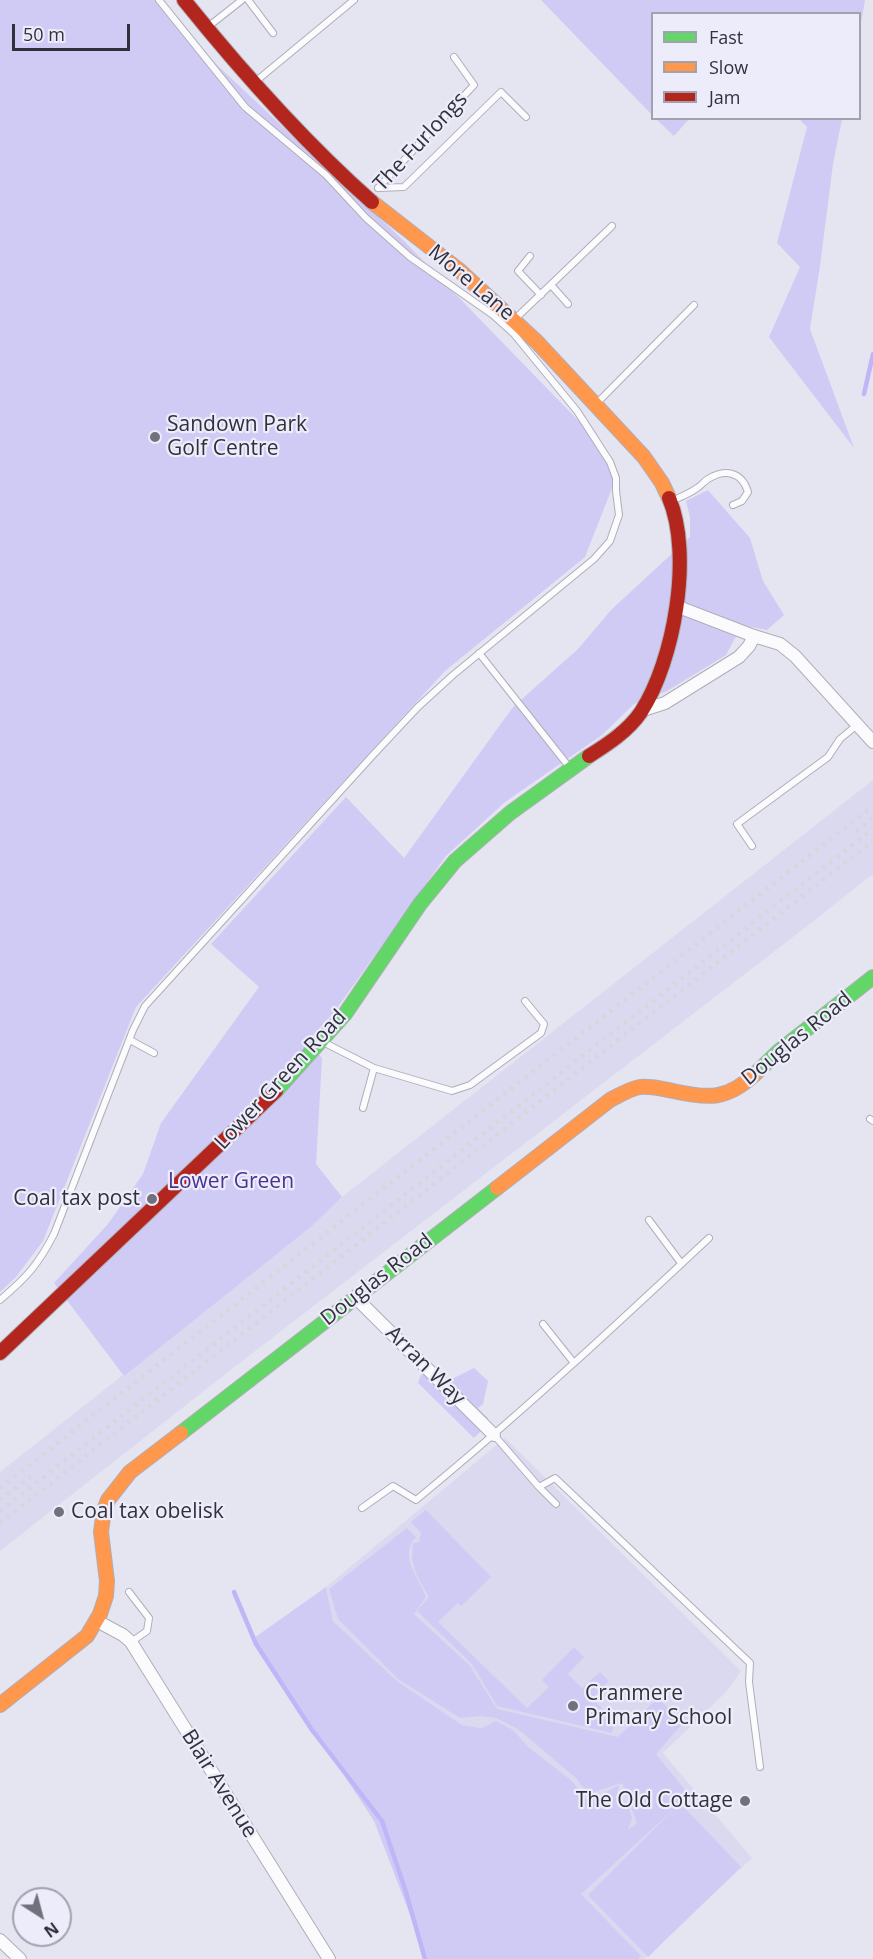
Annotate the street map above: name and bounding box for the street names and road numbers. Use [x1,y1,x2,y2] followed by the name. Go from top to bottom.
[369,87,473,197] street label: The Furlongs
[423,240,519,326] street label: More Lane
[737,987,857,1091] street label: Douglas Road
[210,1005,352,1155] street label: Lower Green Road
[316,1229,438,1331] street label: Douglas Road
[380,1321,470,1411] street label: Arran Way
[176,1725,262,1843] street label: Blair Avenue

